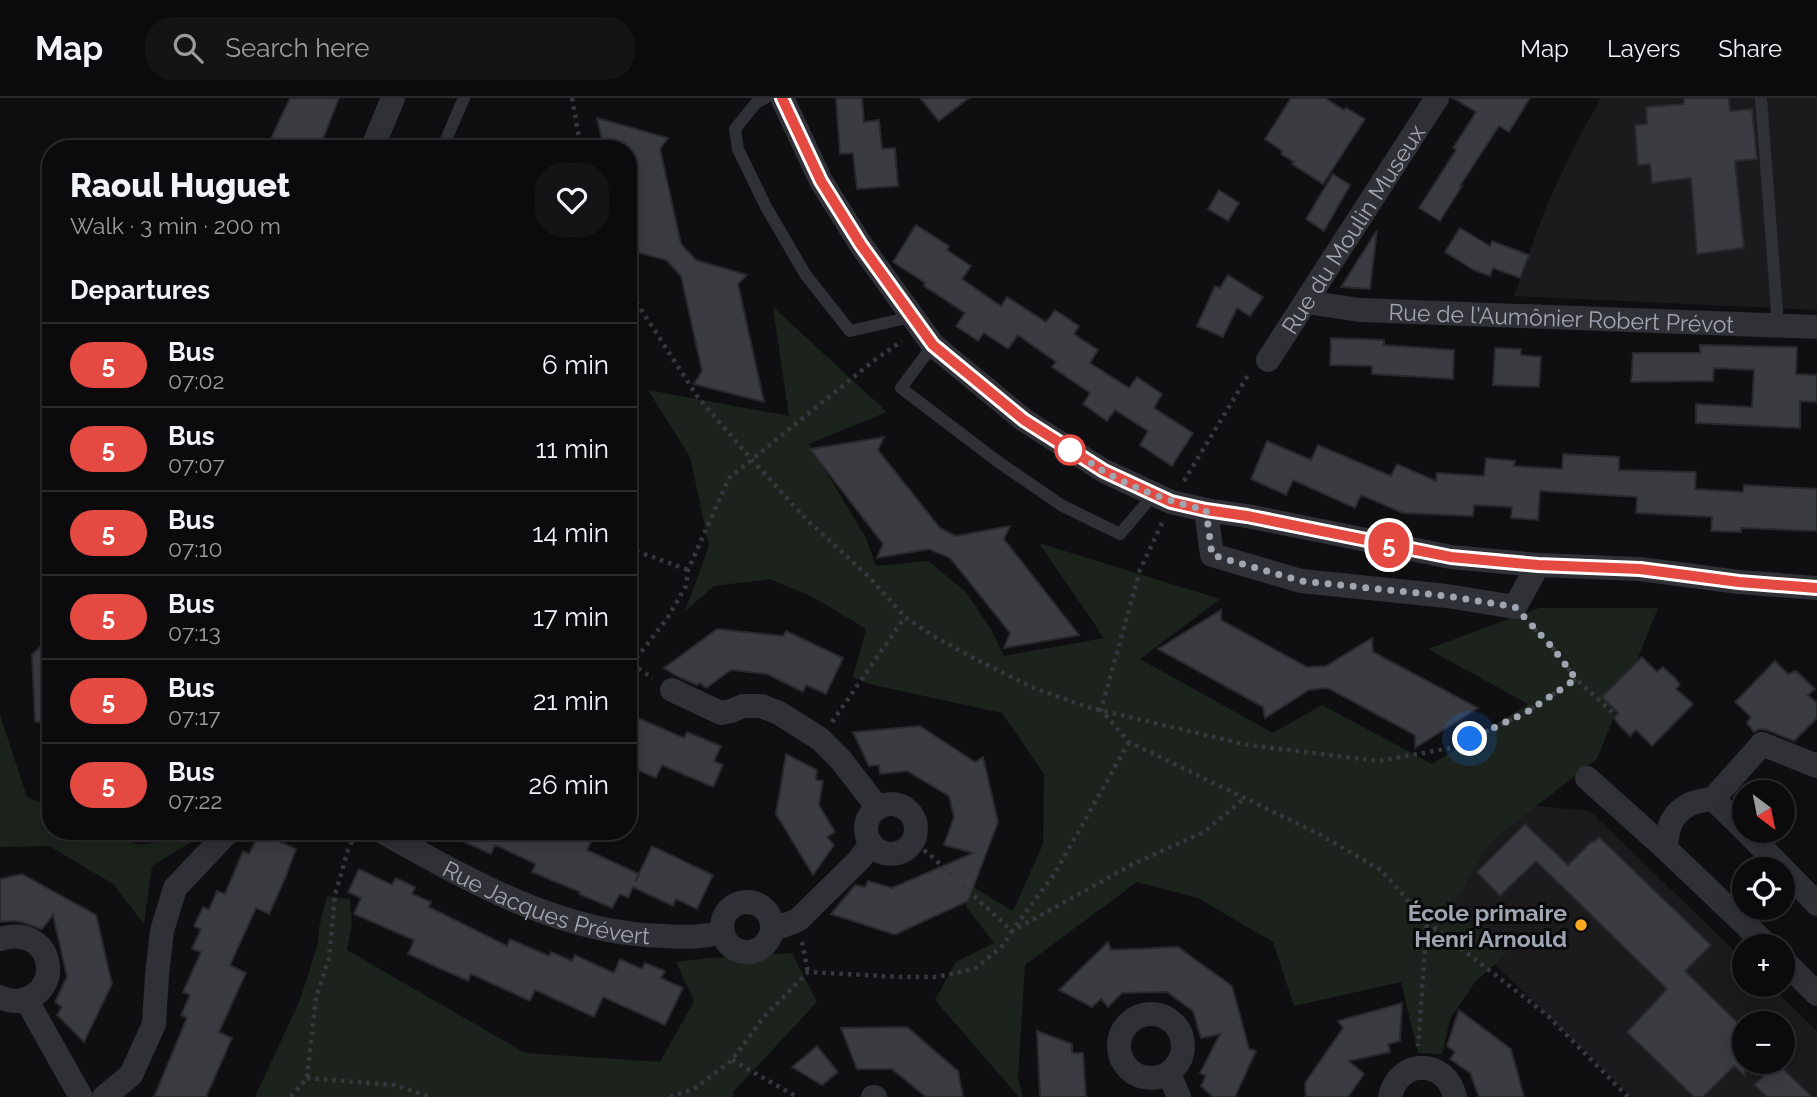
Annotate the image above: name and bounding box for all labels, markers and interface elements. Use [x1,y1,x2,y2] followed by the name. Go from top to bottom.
[145,17,635,80] search box
[35,29,103,68] text: Map
[169,29,207,67] icon: search
[225,33,370,63] text: Search here
[1520,34,1569,63] text: Map
[1607,34,1680,63] text: Layers
[1718,34,1782,63] text: Share
[1275,119,1430,339] street label: Rue du Moulin Museux
[535,163,609,237] button: heart
[70,166,290,205] text: Raoul Huguet
[70,212,281,239] text: Walk · 3 min · 200 m
[70,275,210,305] text: Departures
[1388,298,1735,337] street label: Rue de l'Aumônier Robert Prévot
[168,337,215,367] text: Bus
[102,350,115,379] text: 5
[542,350,609,380] text: 6 min
[168,367,225,394] text: 07:02
[168,421,215,451] text: Bus
[102,434,115,463] text: 5
[535,434,609,464] text: 11 min
[1055,435,1085,465] unlabelled marker
[168,451,225,478] text: 07:07
[168,505,215,535] text: Bus
[102,518,115,547] text: 5
[532,518,609,548] text: 14 min
[1366,522,1412,568] line badge: 5
[1382,530,1396,559] text: 5
[168,535,222,562] text: 07:10
[168,589,215,619] text: Bus
[102,602,115,631] text: 5
[533,602,609,632] text: 17 min
[168,619,221,646] text: 07:13
[168,673,215,703] text: Bus
[102,686,115,715] text: 5
[533,686,609,716] text: 21 min
[168,703,221,730] text: 07:17
[1452,721,1487,756] your location
[168,757,215,787] text: Bus
[102,770,115,799] text: 5
[528,770,609,800] text: 26 min
[1732,780,1796,844] north arrow
[1732,780,1795,1074] map controls
[168,787,223,814] text: 07:22
[439,854,651,949] street label: Rue Jacques Prévert
[1732,857,1795,920] button: locate
[1408,899,1567,952] place label: École primaire Henri Arnould
[1573,917,1589,933] marker: École primaire Henri Arnould
[1732,934,1795,997] button: +
[1732,1011,1795,1074] button: −

